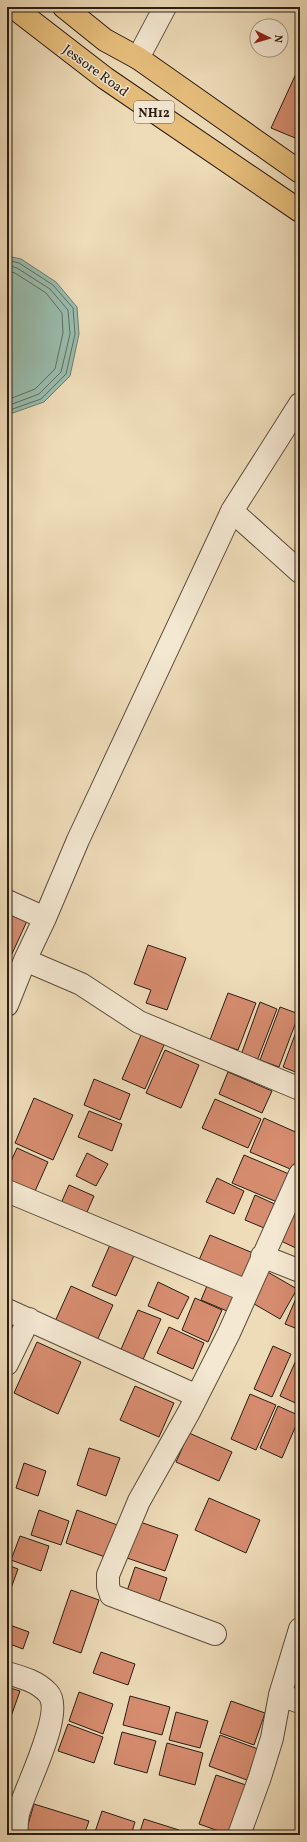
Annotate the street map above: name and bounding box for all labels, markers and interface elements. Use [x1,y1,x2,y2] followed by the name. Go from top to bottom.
[249,18,289,58] north arrow
[270,34,285,43] text: N
[58,41,132,102] street label: Jessore Road
[134,101,174,123] road number: NH12

